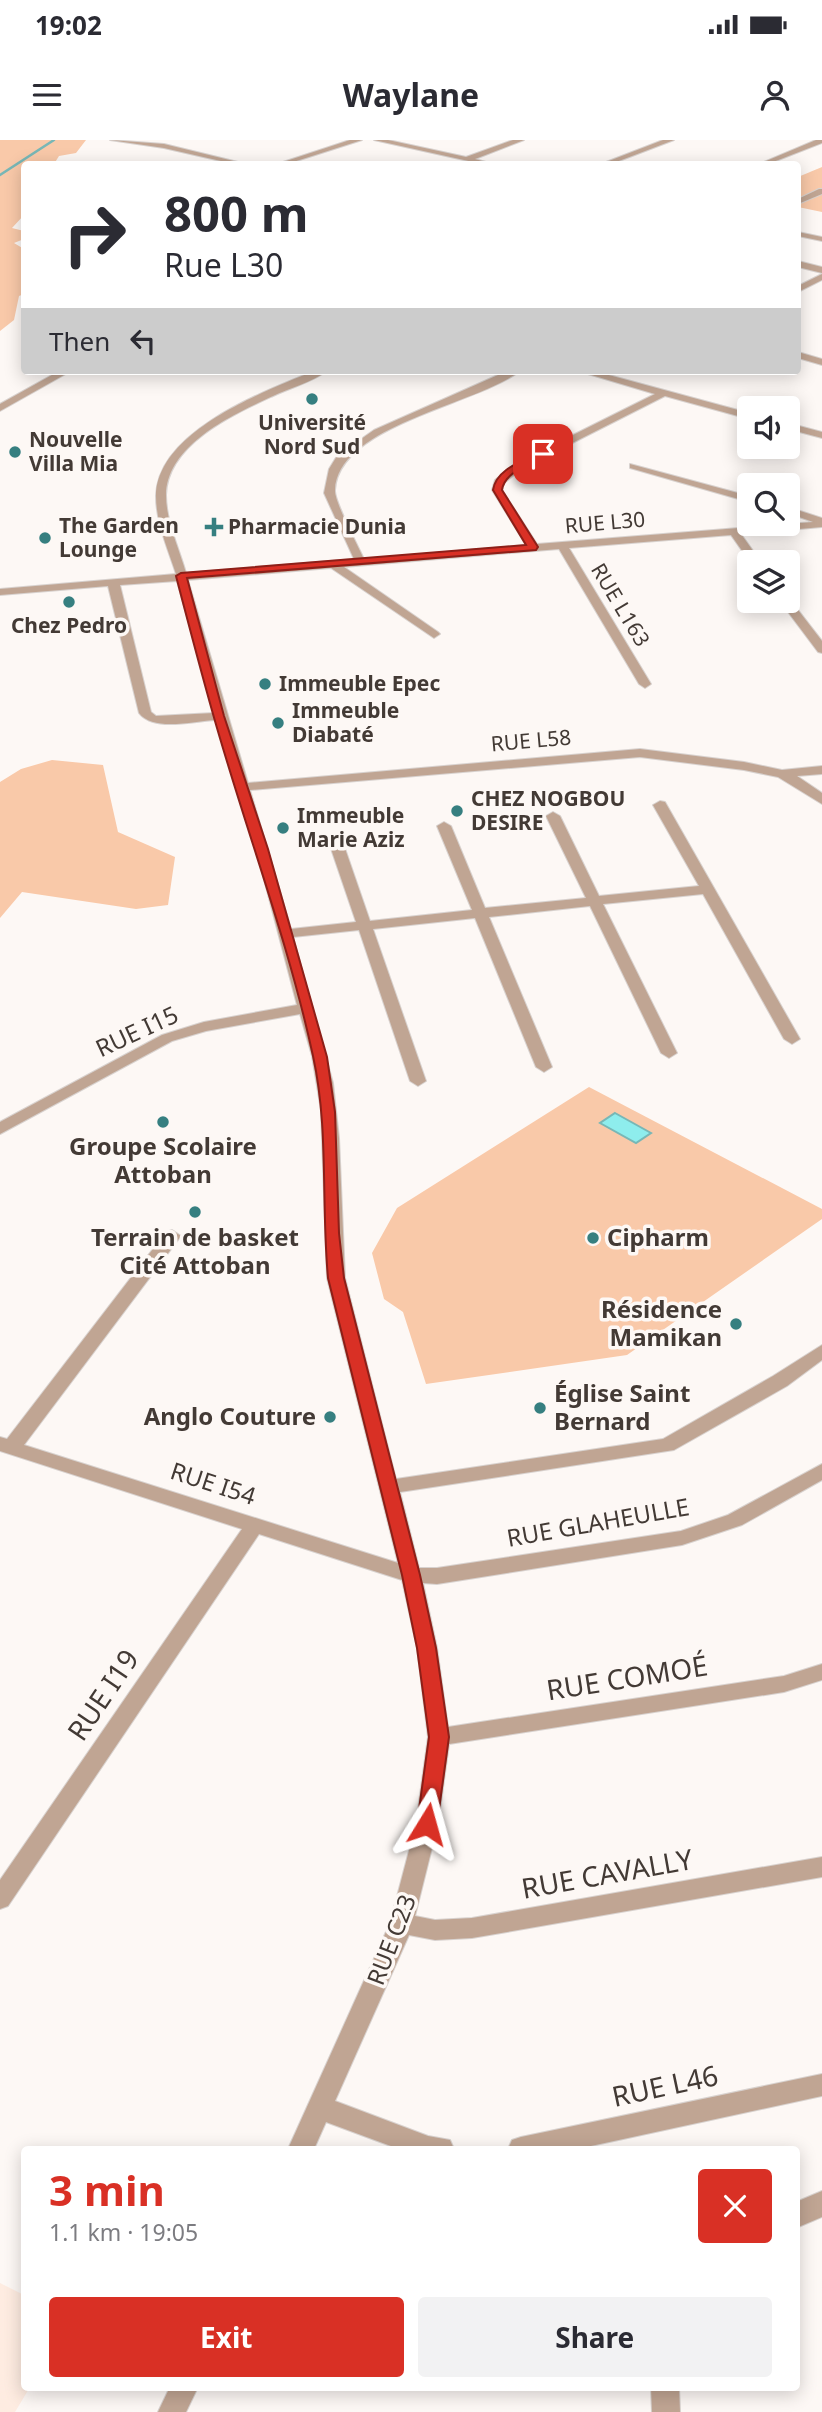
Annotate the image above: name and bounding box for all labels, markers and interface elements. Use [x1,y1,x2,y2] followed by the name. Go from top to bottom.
[35,7,102,43] text: 19:02
[343,73,479,116] text: Waylane
[28,76,66,114] icon: menu
[756,76,794,114] icon: person
[164,180,309,246] text: 800 m
[49,189,140,280] icon: right
[164,243,283,286] text: Rue L30
[124,322,162,360] icon: left
[49,323,110,359] text: Then
[304,391,320,407] marker: Université Nord Sud
[737,396,800,613] map controls
[737,396,800,459] button: sound
[258,408,366,460] place label: Université Nord Sud
[513,424,573,484] pin
[29,425,122,477] place label: Nouvelle Villa Mia
[524,435,562,473] icon: arrive
[7,444,23,460] marker: Nouvelle Villa Mia
[737,473,800,536] button: search
[564,505,646,539] street label: RUE L30
[59,511,179,563] place label: The Garden Lounge
[228,512,406,540] place label: Pharmacie Dunia
[206,519,222,535] marker: Pharmacie Dunia
[37,530,53,546] marker: The Garden Lounge
[737,550,800,613] button: layers
[585,558,657,651] street label: RUE L163
[61,594,77,610] marker: Chez Pedro
[11,611,127,639] place label: Chez Pedro
[279,669,440,697] place label: Immeuble Epec
[257,676,273,692] marker: Immeuble Epec
[292,696,399,748] place label: Immeuble Diabaté
[270,715,286,731] marker: Immeuble Diabaté
[490,723,572,757] street label: RUE L58
[471,784,625,836] place label: CHEZ NOGBOU DESIRE
[297,801,405,853] place label: Immeuble Marie Aziz
[449,803,465,819] marker: CHEZ NOGBOU DESIRE
[275,820,291,836] marker: Immeuble Marie Aziz
[90,997,183,1064] street label: RUE I15
[155,1114,171,1130] marker: Groupe Scolaire Attoban
[69,1129,257,1190] place label: Groupe Scolaire Attoban
[187,1204,203,1220] marker: Terrain de basket Cité Attoban
[91,1220,299,1281] place label: Terrain de basket Cité Attoban
[607,1220,709,1253] place label: Cipharm
[585,1230,601,1246] marker: Cipharm
[601,1292,722,1353] place label: Résidence Mamikan
[728,1316,744,1332] marker: Résidence Mamikan
[554,1376,690,1437] place label: Église Saint Bernard
[144,1399,316,1432] place label: Anglo Couture
[532,1400,548,1416] marker: Église Saint Bernard
[322,1409,338,1425] marker: Anglo Couture
[167,1453,260,1512] street label: RUE I54
[504,1489,692,1554] street label: RUE GLAHEULLE
[58,1641,147,1747] street label: RUE I19
[544,1646,710,1708] street label: RUE COMOÉ
[390,1787,464,1861] position arrow
[518,1839,696,1907] street label: RUE CAVALLY
[358,1889,423,1990] street label: RUE C23
[608,2055,721,2115] street label: RUE L46
[49,2161,165,2218] text: 3 min
[698,2169,772,2243] button: close
[49,2216,198,2248] text: 1.1 km · 19:05
[49,2297,404,2377] button: Exit
[418,2297,772,2377] button: Share

